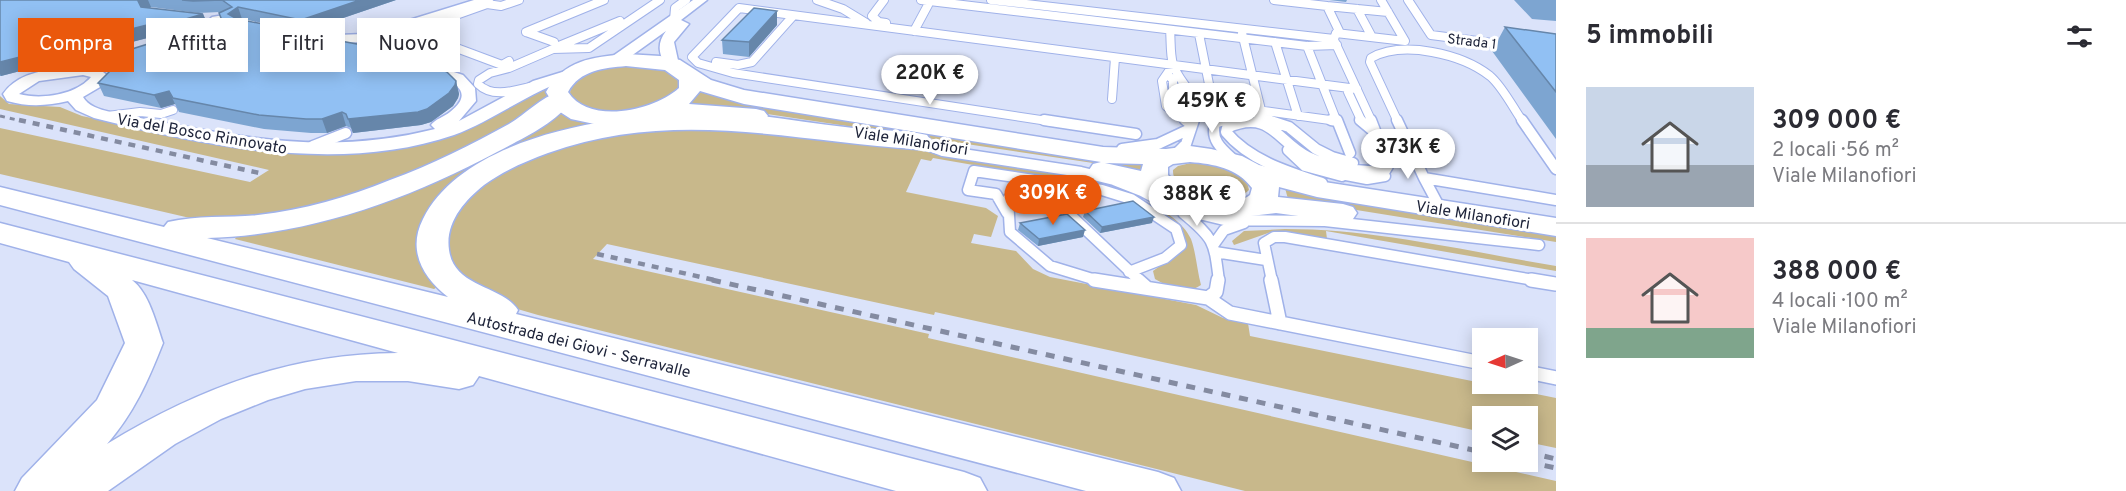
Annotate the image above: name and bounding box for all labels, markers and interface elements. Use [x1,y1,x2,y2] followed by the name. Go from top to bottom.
[18,18,134,72] chip: Compra
[146,18,248,72] chip: Affitta
[260,18,345,72] chip: Filtri
[357,18,460,72] chip: Nuovo
[1586,20,1714,53] text: 5 immobili
[2063,20,2096,53] icon: filters
[1446,31,1497,54] street label: Strada 1
[881,55,979,106] pin: 220K €
[895,61,965,87] text: 220K €
[1163,83,1261,134] pin: 459K €
[1177,89,1247,115] text: 459K €
[1772,105,1901,138] text: 309 000 €
[115,110,288,160] street label: Via del Bosco Rinnovato
[1634,111,1706,183] icon: home
[852,123,969,161] street label: Viale Milanofiori
[1359,129,1457,180] pin: 373K €
[1375,135,1441,161] text: 373K €
[1772,138,1899,164] text: 2 locali · 56 m²
[1772,164,1917,190] text: Viale Milanofiori
[1004,175,1102,226] pin: 309K €
[1148,176,1246,227] pin: 388K €
[1019,181,1087,207] text: 309K €
[1163,182,1231,208] text: 388K €
[1414,197,1531,235] street label: Viale Milanofiori
[1772,256,1901,289] text: 388 000 €
[1634,262,1706,334] icon: home
[1772,289,1908,315] text: 4 locali · 100 m²
[464,308,693,383] street label: Autostrada dei Giovi - Serravalle
[1772,315,1917,341] text: Viale Milanofiori
[1472,328,1538,394] north arrow
[1472,328,1538,472] map controls
[1472,406,1538,472] button: layers

